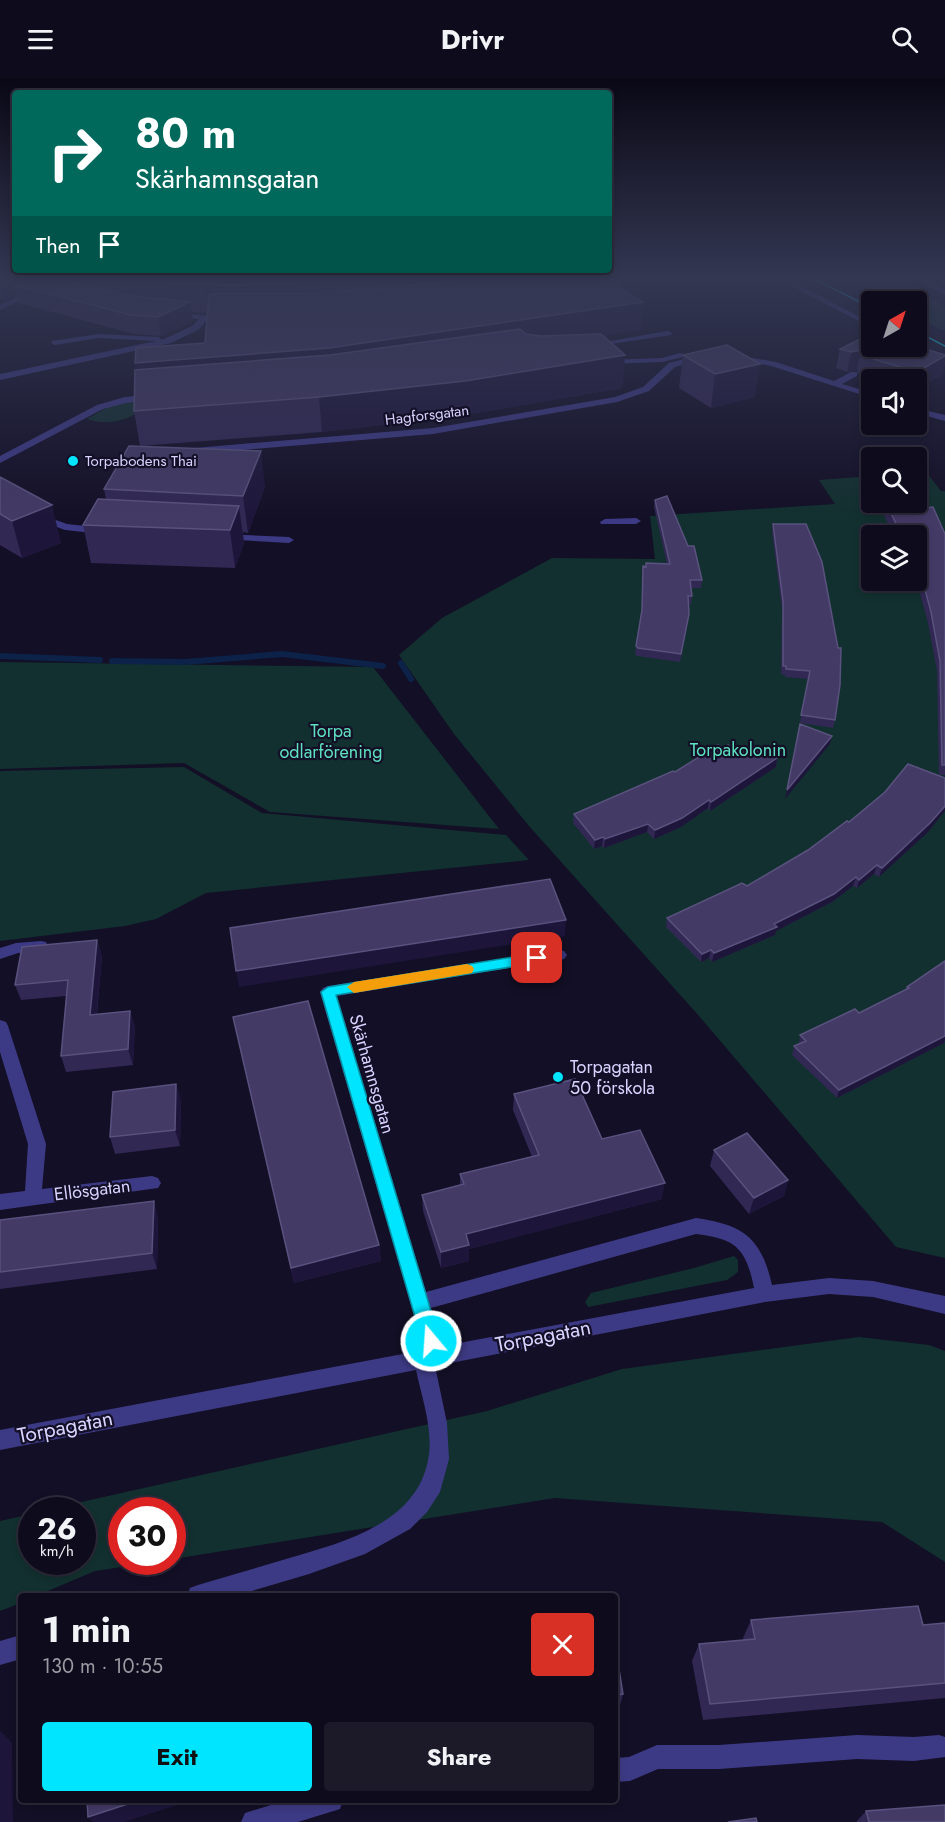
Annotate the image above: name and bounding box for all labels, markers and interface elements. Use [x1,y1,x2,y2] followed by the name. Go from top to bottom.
[441,20,504,59] text: Drivr
[24,23,57,56] icon: menu
[888,23,921,56] icon: search
[135,103,236,164] text: 80 m
[36,114,114,192] icon: right
[135,159,319,198] text: Skärhamnsgatan
[93,228,126,261] icon: arrive
[36,229,81,261] text: Then
[861,291,927,357] north arrow
[861,291,927,591] map controls
[861,369,927,435] button: sound
[384,399,470,431] street label: Hagforsgatan
[861,447,927,513] button: search
[85,450,197,472] place label: Torpabodens Thai
[66,454,80,468] marker: Torpabodens Thai
[861,525,927,591] button: layers
[279,718,383,765] park label: Torpa odlarförening
[690,737,786,763] park label: Torpakolonin
[511,932,562,983] pin
[520,941,553,974] icon: arrive
[343,1011,401,1137] street label: Skärhamnsgatan
[570,1054,655,1101] place label: Torpagatan 50 förskola
[551,1070,565,1084] marker: Torpagatan 50 förskola
[52,1172,132,1208] street label: Ellösgatan
[399,1309,463,1373] position arrow
[493,1312,593,1360] street label: Torpagatan
[15,1403,115,1451] street label: Torpagatan
[108,1497,186,1575] speed limit sign: 30
[37,1507,77,1550] text: 26
[40,1540,74,1562] text: km/h
[42,1603,131,1655] text: 1 min
[531,1613,594,1676] button: close
[42,1652,163,1681] text: 130 m · 10:55
[42,1722,312,1791] button: Exit
[324,1722,594,1791] button: Share

